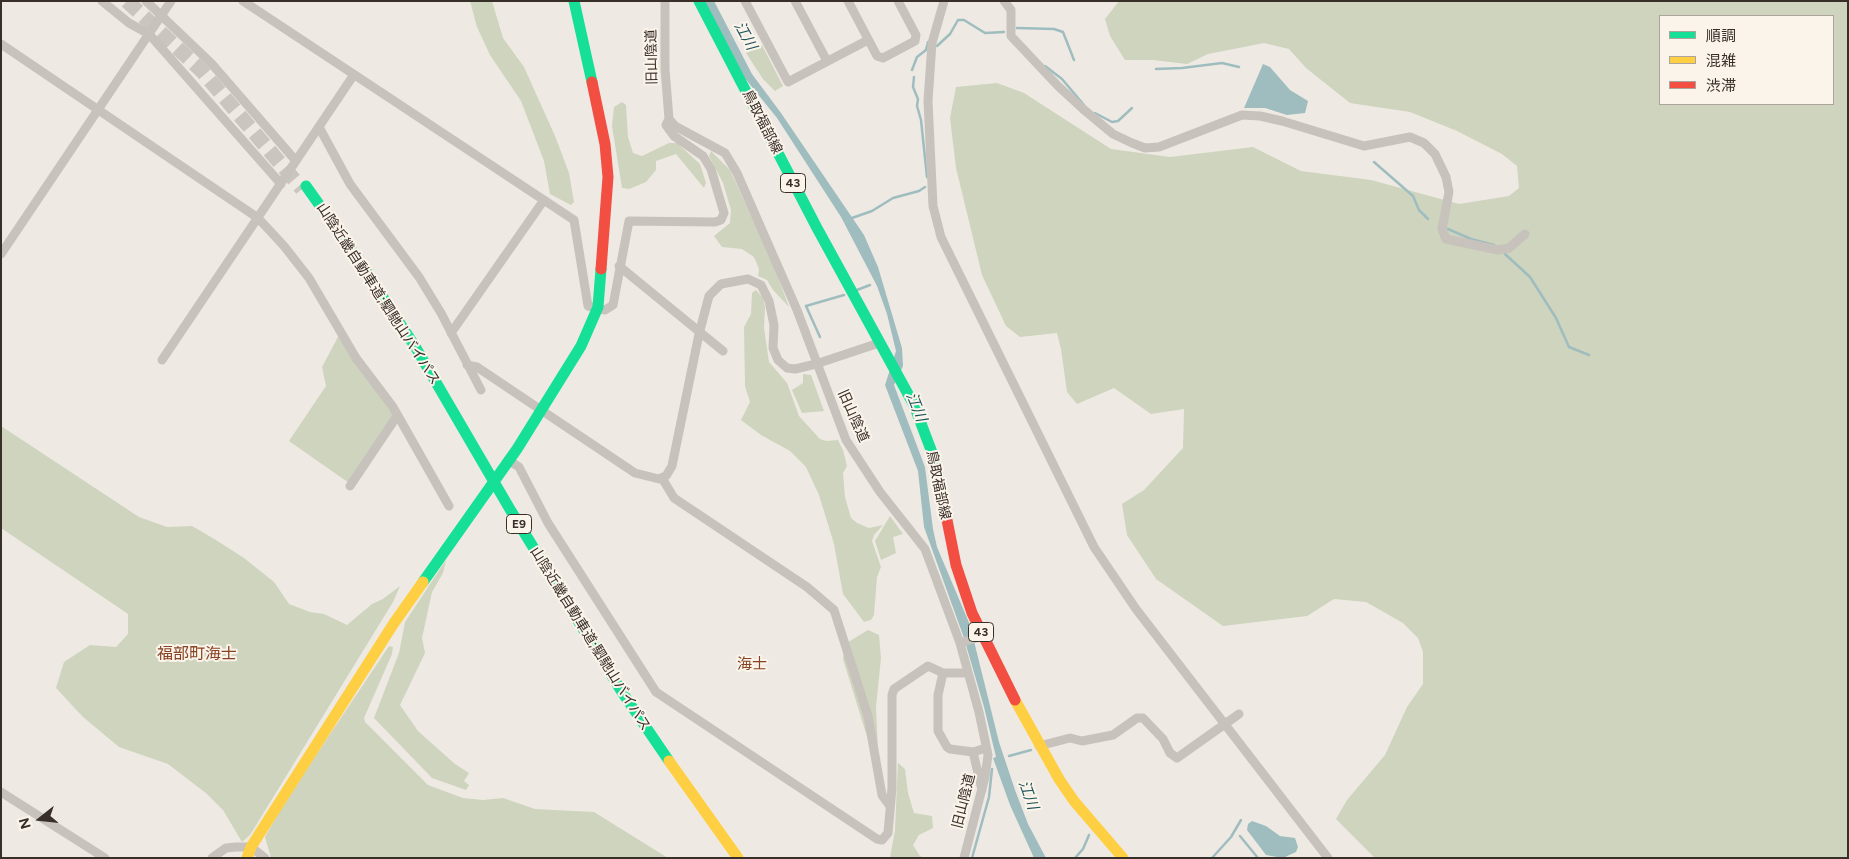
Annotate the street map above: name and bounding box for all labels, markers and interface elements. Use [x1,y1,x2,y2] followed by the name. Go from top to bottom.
[1659,15,1834,105] legend
[730,19,760,53] water label: 江川
[1706,27,1736,45] text: 順調
[643,29,661,85] street label: 旧山陰道
[1706,52,1736,70] text: 混雑
[1706,77,1736,95] text: 渋滞
[739,87,785,157] street label: 鳥取福部線
[780,174,806,192] road number: 43
[313,200,443,388] street label: 山陰近畿自動車道;駟馳山バイパス
[834,387,872,445] street label: 旧山陰道
[902,390,930,424] water label: 江川
[923,449,953,521] street label: 鳥取福部線
[506,514,532,534] road number: E9
[526,544,654,734] street label: 山陰近畿自動車道;駟馳山バイパス
[968,622,994,642] road number: 43
[157,644,237,664] district label: 福部町海士
[737,656,767,674] district label: 海士
[949,772,979,830] street label: 旧山陰道
[1014,778,1042,812] water label: 江川
[15,794,65,844] north arrow
[15,816,35,831] text: N

